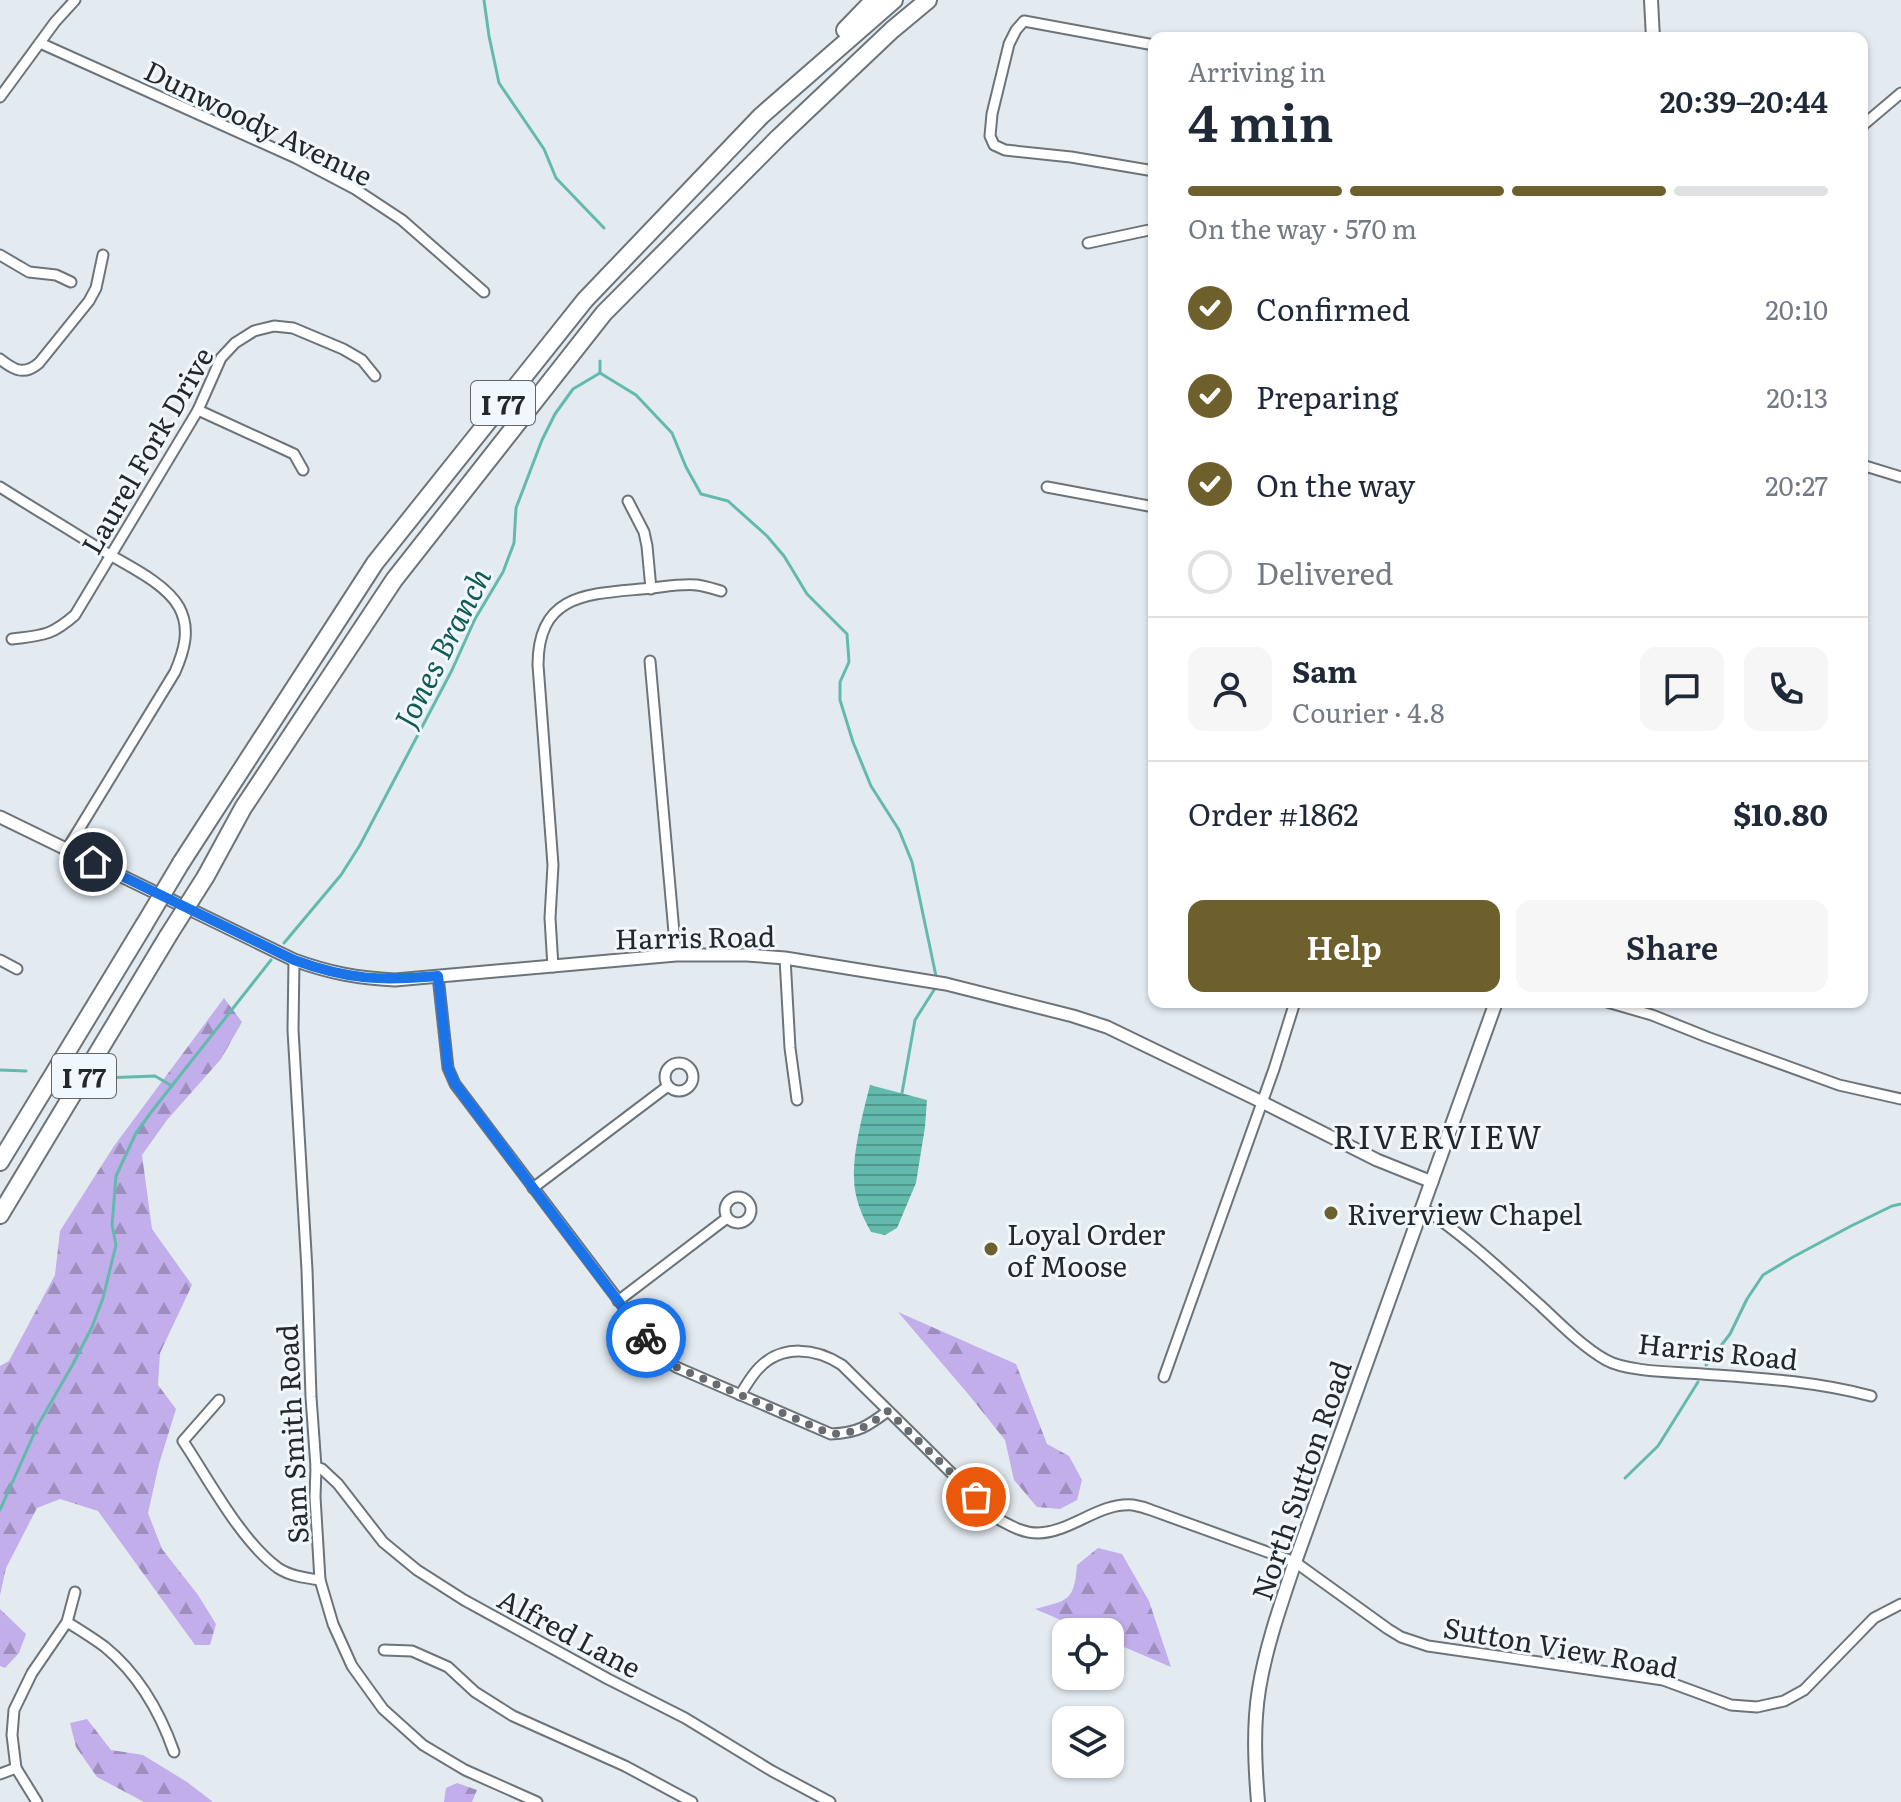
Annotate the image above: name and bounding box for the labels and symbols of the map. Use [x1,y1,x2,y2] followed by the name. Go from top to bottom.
[138,48,380,196] street label: Dunwoody Avenue
[70,339,222,561] street label: Laurel Fork Drive
[471,381,535,425] road number: I 77
[382,559,500,735] water label: Jones Branch
[59,828,127,896] pin
[614,914,776,958] street label: Harris Road
[52,1054,116,1098] road number: I 77
[1333,1111,1543,1159] district label: RIVERVIEW
[1347,1192,1582,1234] place label: Riverview Chapel
[1322,1204,1340,1222] marker: Riverview Chapel
[1007,1212,1166,1286] place label: Loyal Order of Moose
[982,1240,1000,1258] marker: Loyal Order of Moose
[606,1298,686,1378] courier
[1636,1321,1800,1379] street label: Harris Road
[264,1323,318,1545] street label: Sam Smith Road
[1239,1355,1361,1605] street label: North Sutton Road
[942,1463,1010,1531] pin
[491,1577,649,1687] street label: Alfred Lane
[1440,1605,1682,1687] street label: Sutton View Road

